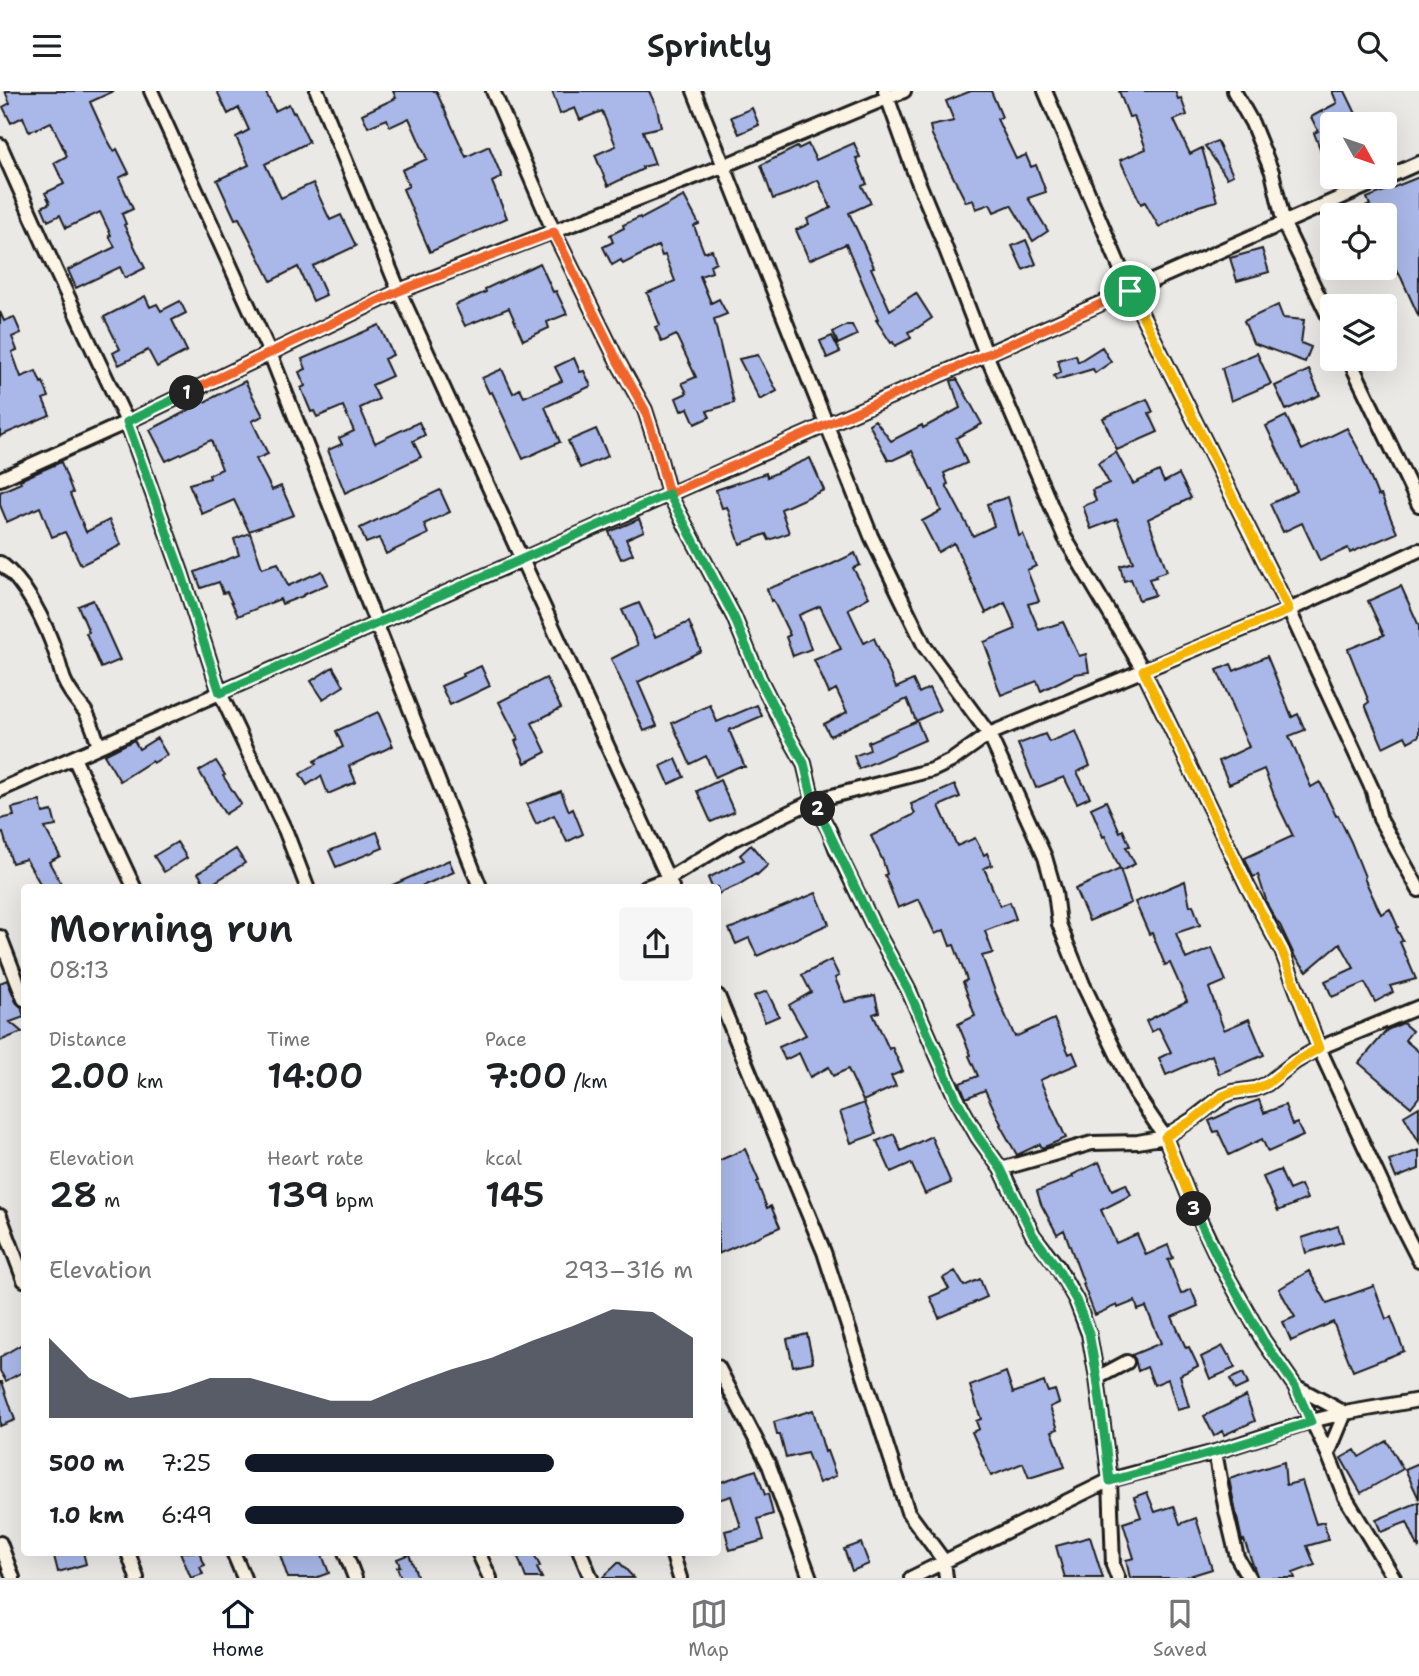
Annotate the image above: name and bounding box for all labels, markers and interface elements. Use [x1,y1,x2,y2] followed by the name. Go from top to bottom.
[647,24,772,67] text: Sprintly
[28,27,66,65] icon: menu
[1353,27,1391,65] icon: search
[1320,112,1396,189] north arrow
[1320,112,1397,371] map controls
[1320,203,1397,280] button: locate
[1100,261,1160,321] pin
[1111,272,1149,310] icon: arrive
[1320,294,1397,371] button: layers
[170,375,204,411] pin: 1
[182,380,191,405] text: 1
[800,791,836,827] pin: 2
[811,796,824,821] text: 2
[49,903,293,954] text: Morning run
[619,907,693,981] button: share
[49,955,109,985] text: 08:13
[49,1027,127,1052] text: Distance
[267,1027,311,1052] text: Time
[485,1027,527,1052] text: Pace
[49,1052,130,1099] text: 2.00
[267,1052,363,1099] text: 14:00
[485,1052,567,1099] text: 7:00
[130,1069,163,1094] text: km
[567,1069,608,1094] text: /km
[49,1146,134,1171] text: Elevation
[267,1146,364,1171] text: Heart rate
[485,1146,522,1171] text: kcal
[49,1171,97,1218] text: 28
[267,1171,329,1218] text: 139
[485,1171,545,1218] text: 145
[97,1188,120,1213] text: m
[329,1188,374,1213] text: bpm
[1176,1191,1212,1227] pin: 3
[1187,1196,1200,1221] text: 3
[49,1255,152,1285] text: Elevation
[563,1255,693,1285] text: 293–316 m
[49,1448,124,1478] text: 500 m
[161,1448,211,1478] text: 7:25
[49,1500,124,1530] text: 1.0 km
[161,1500,212,1530] text: 6:49
[212,1595,264,1662] tab: Home
[688,1595,729,1662] tab: Map
[1153,1595,1207,1662] tab: Saved

